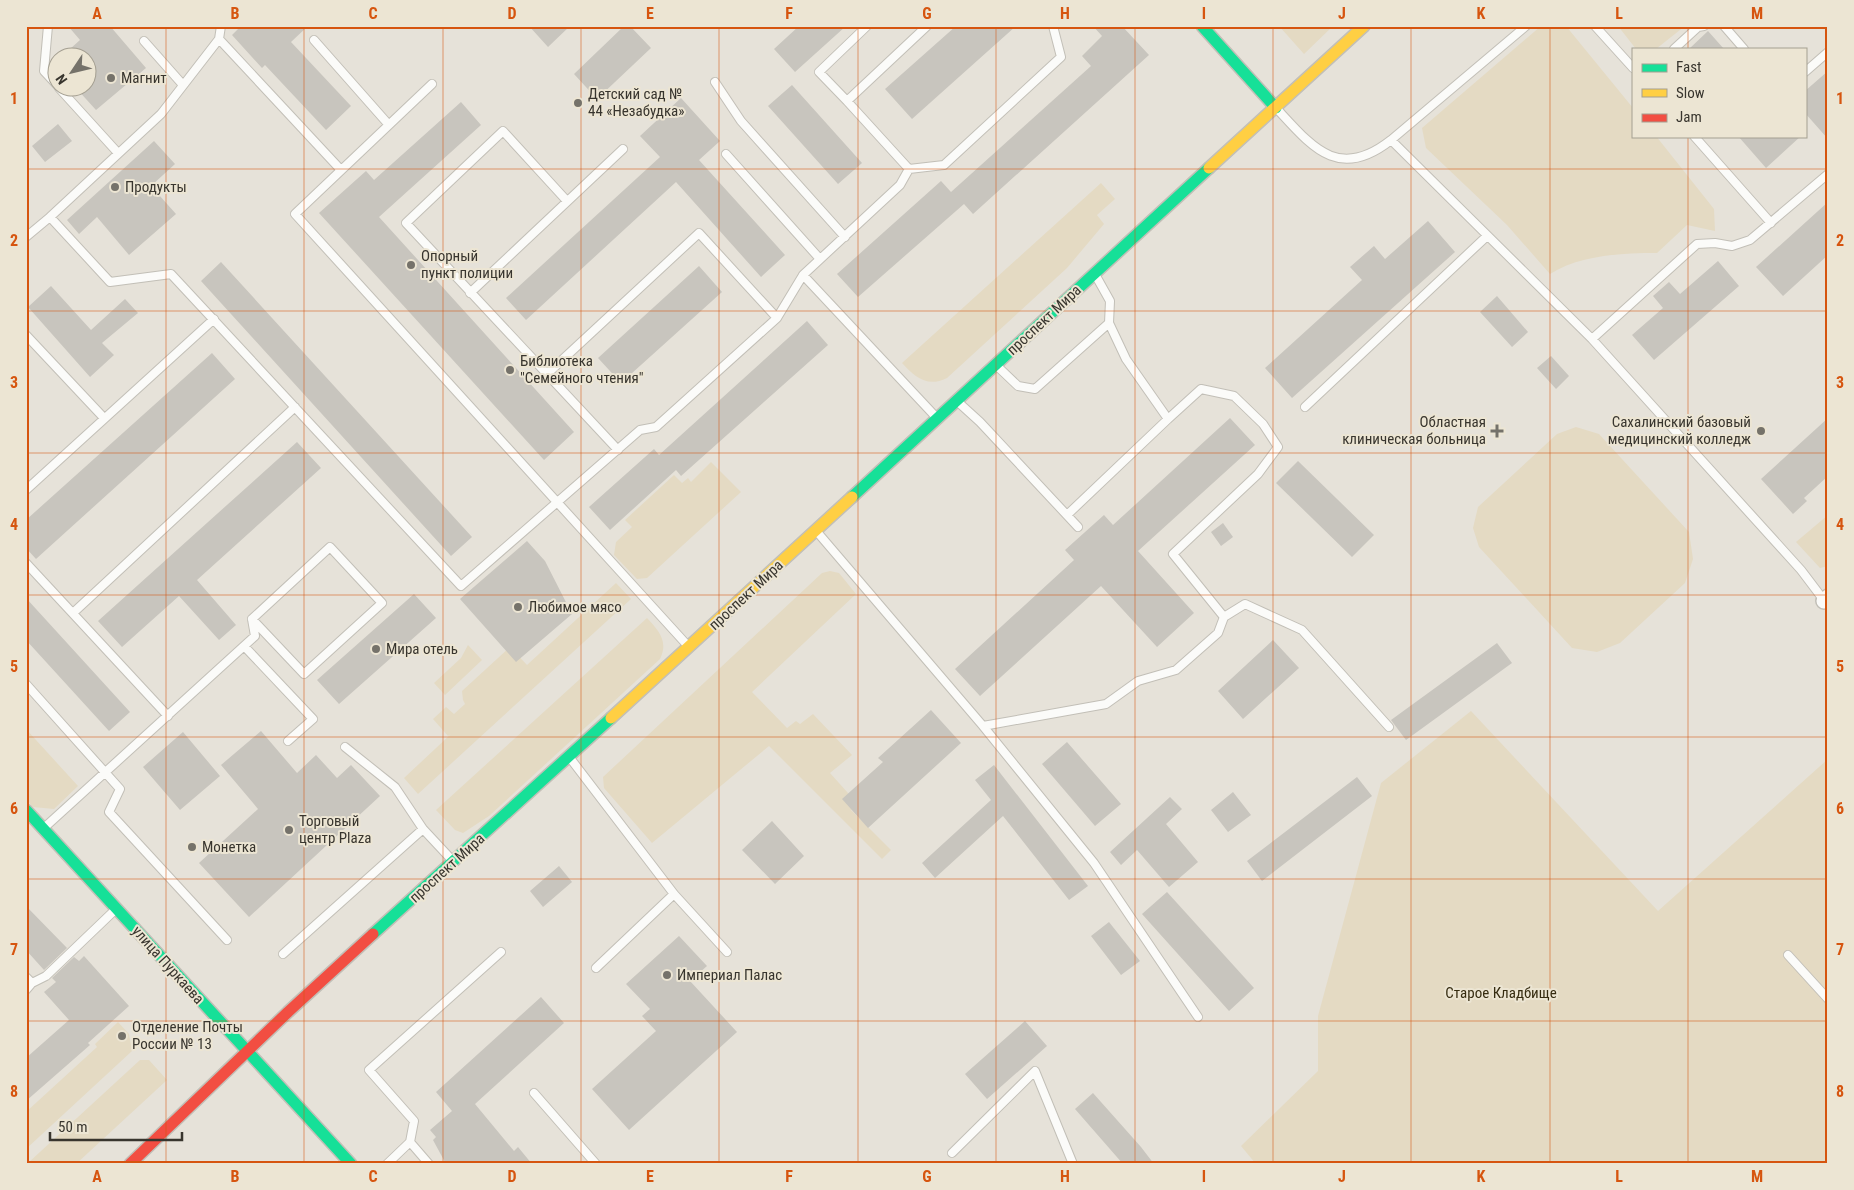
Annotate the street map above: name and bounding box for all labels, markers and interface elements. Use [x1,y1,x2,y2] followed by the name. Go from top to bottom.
[92,4,102,23] text: A
[231,4,240,23] text: B
[368,4,378,23] text: C
[507,4,517,23] text: D
[646,4,654,23] text: E
[785,4,793,23] text: F
[922,4,932,23] text: G
[1060,4,1070,23] text: H
[1202,4,1206,23] text: I
[1338,4,1346,23] text: J
[1477,4,1486,23] text: K
[1615,4,1623,23] text: L
[1751,4,1763,23] text: M
[48,48,98,98] north arrow
[1632,48,1806,138] legend
[1676,58,1701,76] text: Fast
[121,69,167,87] place label: Магнит
[52,71,70,88] text: N
[105,72,117,84] marker: Магнит
[1676,84,1705,102] text: Slow
[588,85,685,120] place label: Детский сад № 44 «Незабудка»
[10,89,18,108] text: 1
[1836,89,1844,108] text: 1
[572,97,584,109] marker: Детский сад № 44 «Незабудка»
[1676,108,1702,126] text: Jam
[125,178,187,196] place label: Продукты
[109,181,121,193] marker: Продукты
[10,231,18,250] text: 2
[1836,231,1844,250] text: 2
[421,247,513,282] place label: Опорный пункт полиции
[405,259,417,271] marker: Опорный пункт полиции
[1003,281,1085,359] street label: проспект Мира
[520,352,644,387] place label: Библиотека "Семейного чтения"
[504,364,516,376] marker: Библиотека "Семейного чтения"
[10,373,18,392] text: 3
[1836,373,1844,392] text: 3
[1342,413,1486,448] place label: Областная клиническая больница
[1608,413,1751,448] place label: Сахалинский базовый медицинский колледж
[1490,424,1504,438] marker: Областная клиническая больница
[1755,425,1767,437] marker: Сахалинский базовый медицинский колледж
[10,515,18,534] text: 4
[1836,515,1844,534] text: 4
[705,556,787,634] street label: проспект Мира
[528,598,622,616] place label: Любимое мясо
[512,601,524,613] marker: Любимое мясо
[386,640,458,658] place label: Мира отель
[370,643,382,655] marker: Мира отель
[10,657,18,676] text: 5
[1836,657,1844,676] text: 5
[10,799,18,818] text: 6
[1836,799,1844,818] text: 6
[299,812,371,847] place label: Торговый центр Plaza
[283,824,295,836] marker: Торговый центр Plaza
[406,830,488,906] street label: проспект Мира
[202,838,256,856] place label: Монетка
[186,841,198,853] marker: Монетка
[128,922,208,1008] street label: улица Пуркаева
[10,940,18,959] text: 7
[1836,940,1844,959] text: 7
[677,966,782,984] place label: Империал Палас
[661,969,673,981] marker: Империал Палас
[1445,984,1557,1002] park label: Старое Кладбище
[132,1018,243,1053] place label: Отделение Почты России № 13
[116,1030,128,1042] marker: Отделение Почты России № 13
[10,1082,18,1101] text: 8
[1836,1082,1844,1101] text: 8
[50,1110,182,1142] scale bar
[58,1118,88,1136] text: 50 m
[92,1167,102,1186] text: A
[231,1167,240,1186] text: B
[368,1167,378,1186] text: C
[507,1167,517,1186] text: D
[646,1167,654,1186] text: E
[785,1167,793,1186] text: F
[922,1167,932,1186] text: G
[1060,1167,1070,1186] text: H
[1202,1167,1206,1186] text: I
[1338,1167,1346,1186] text: J
[1477,1167,1486,1186] text: K
[1615,1167,1623,1186] text: L
[1751,1167,1763,1186] text: M

